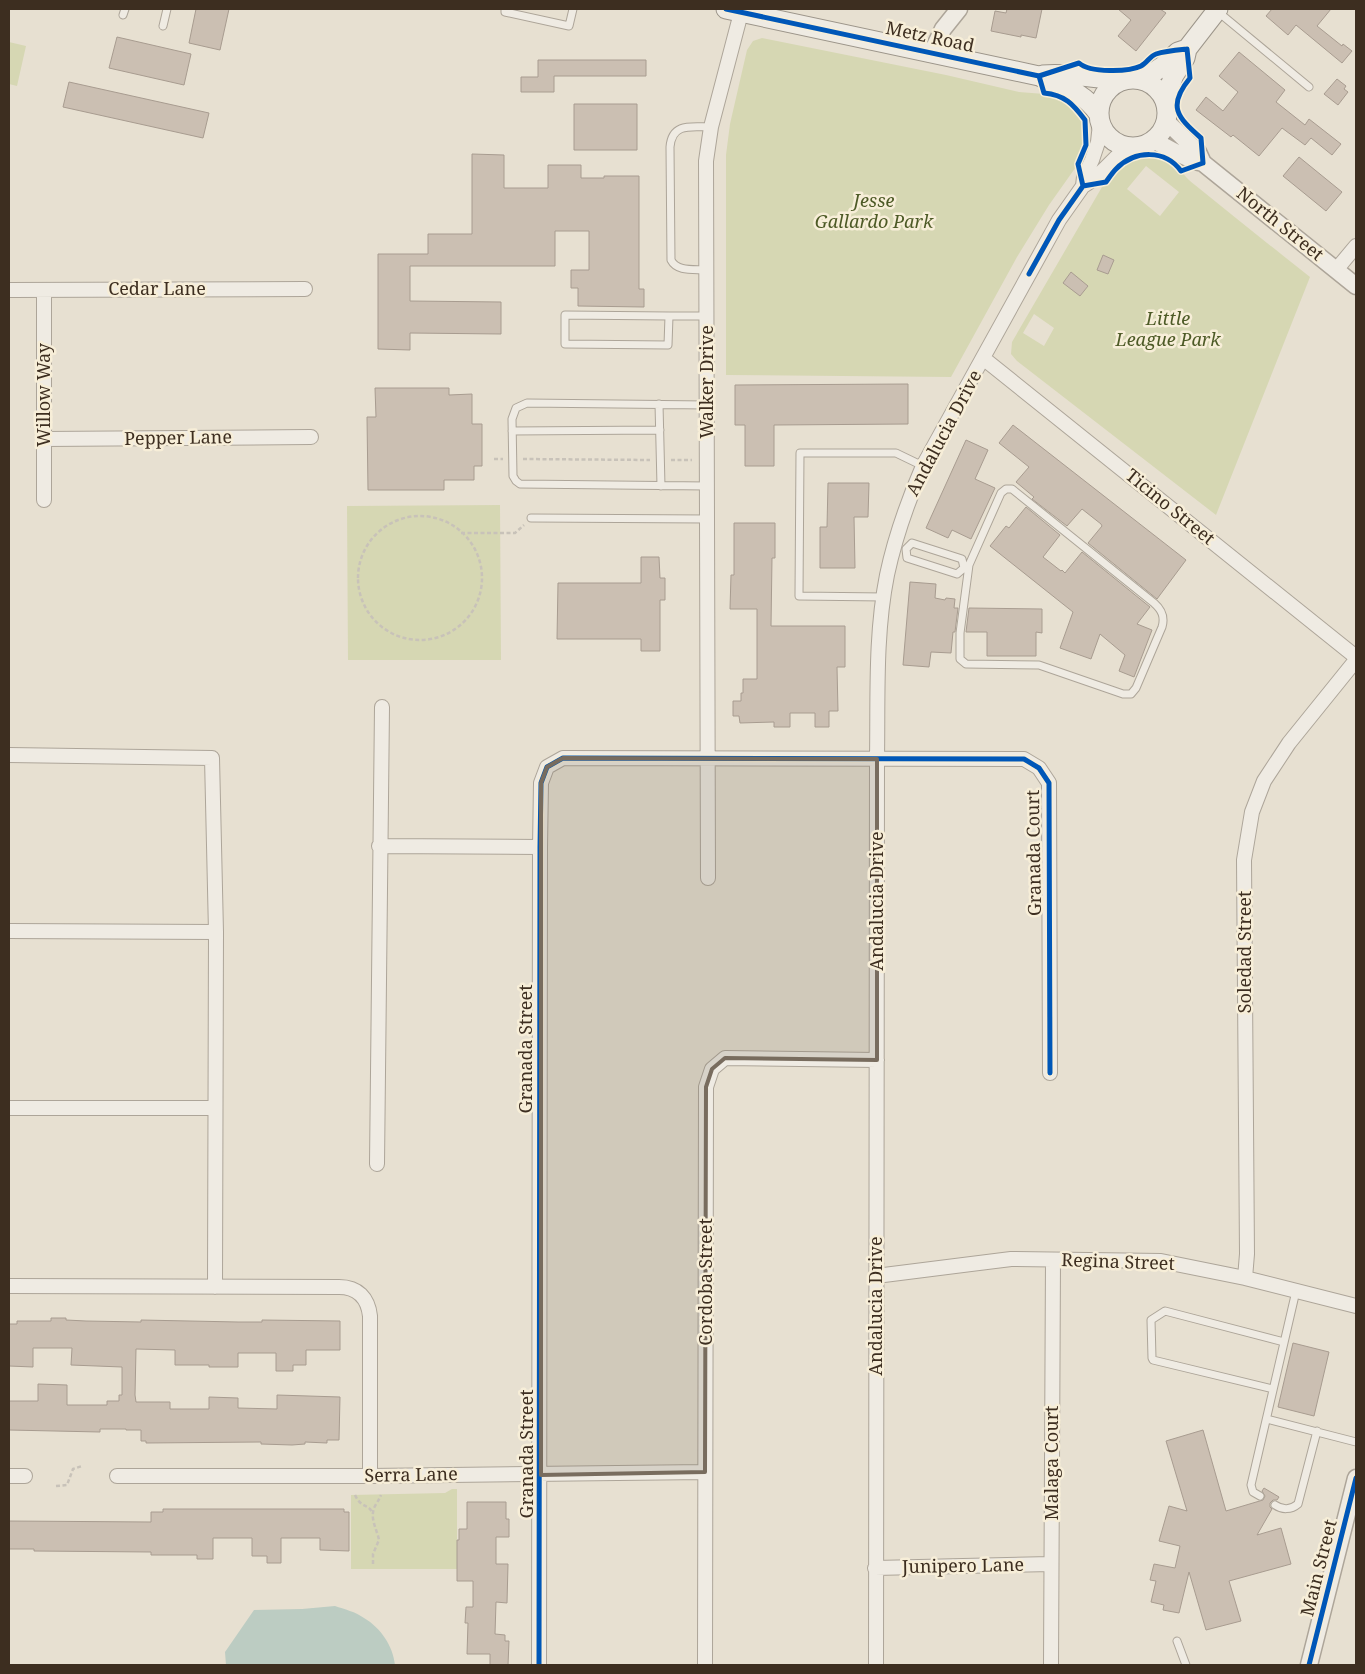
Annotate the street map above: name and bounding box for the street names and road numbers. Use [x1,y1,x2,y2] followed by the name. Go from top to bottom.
[884,15,977,57] street label: Metz Road
[1232,181,1329,266] street label: North Street
[108,276,206,300] street label: Cedar Lane
[694,325,718,439] street label: Walker Drive
[31,342,55,447] street label: Willow Way
[900,365,986,500] street label: Andalucia Drive
[124,424,232,450] street label: Pepper Lane
[1121,463,1220,550] street label: Ticino Street
[1020,790,1046,916] street label: Granada Court
[864,831,888,971] street label: Andalucia Drive
[1232,891,1256,1013] street label: Soledad Street
[513,985,537,1113] street label: Granada Street
[693,1218,717,1346] street label: Cordoba Street
[863,1236,887,1376] street label: Andalucia Drive
[1061,1247,1175,1275] street label: Regina Street
[514,1390,538,1518] street label: Granada Street
[1039,1406,1063,1520] street label: Malaga Court
[364,1461,458,1487] street label: Serra Lane
[1294,1517,1342,1619] street label: Main Street
[901,1552,1024,1578] street label: Junipero Lane

